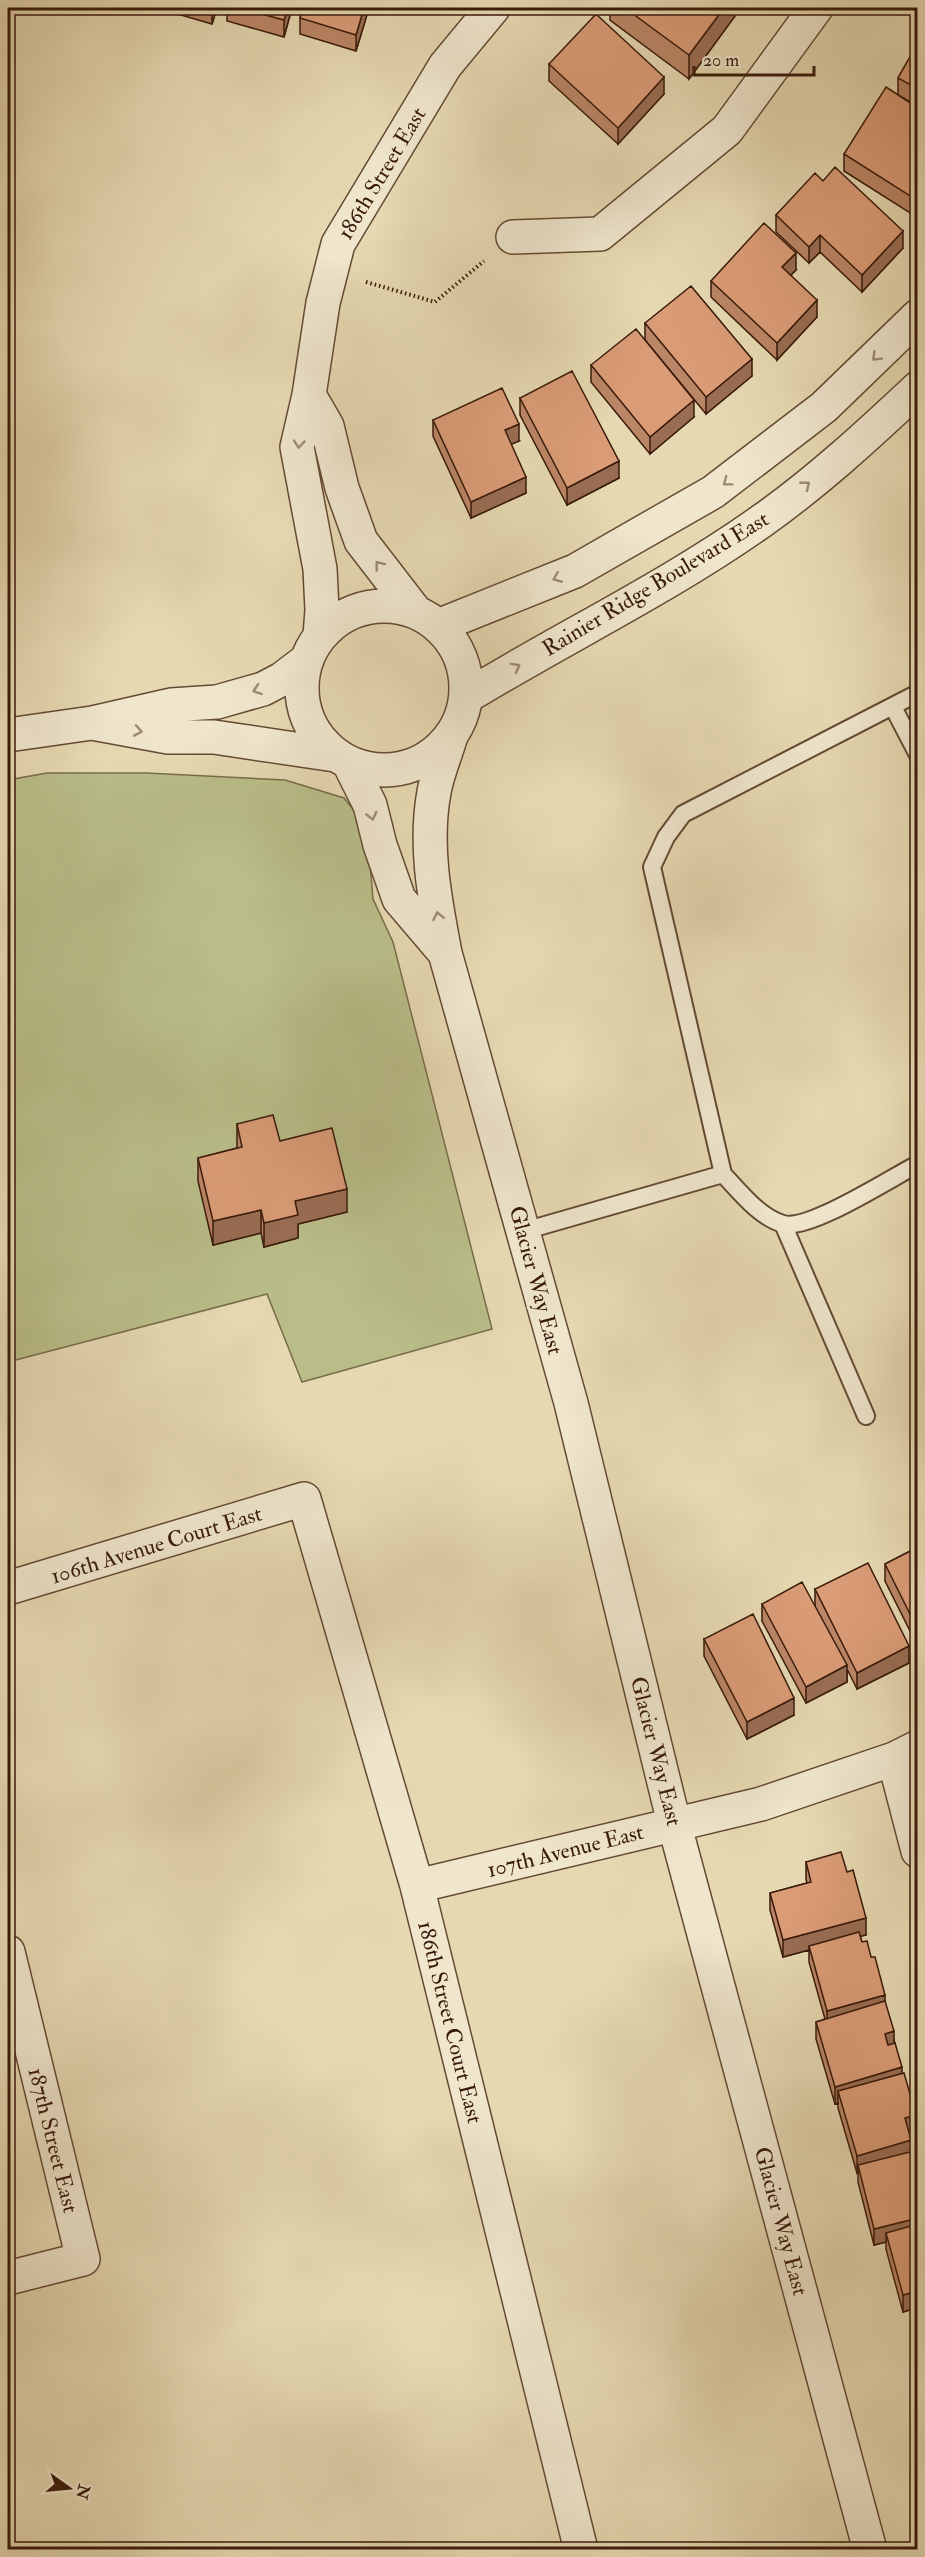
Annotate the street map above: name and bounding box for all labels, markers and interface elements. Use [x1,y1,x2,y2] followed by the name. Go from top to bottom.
[694,39,814,77] scale bar
[703,49,739,72] text: 20 m
[331,102,432,245] street label: 186th Street East
[872,349,883,360] one-way arrow
[293,440,306,449] one-way arrow
[722,474,733,485] one-way arrow
[799,482,810,493] one-way arrow
[537,505,774,663] street label: Rainier Ridge Boulevard East
[376,560,387,571] one-way arrow
[553,571,564,583] one-way arrow
[510,663,521,674] one-way arrow
[252,683,263,696] one-way arrow
[133,725,143,737] one-way arrow
[365,811,378,821] one-way arrow
[432,911,445,921] one-way arrow
[503,1203,569,1358] street label: Glacier Way East
[47,1500,265,1590] street label: 106th Avenue Court East
[624,1674,688,1829] street label: Glacier Way East
[484,1818,646,1884] street label: 107th Avenue East
[411,1918,489,2126] street label: 186th Street Court East
[21,2065,85,2216] street label: 187th Street East
[748,2144,814,2299] street label: Glacier Way East
[39,2458,99,2518] north arrow
[71,2481,94,2502] text: N

